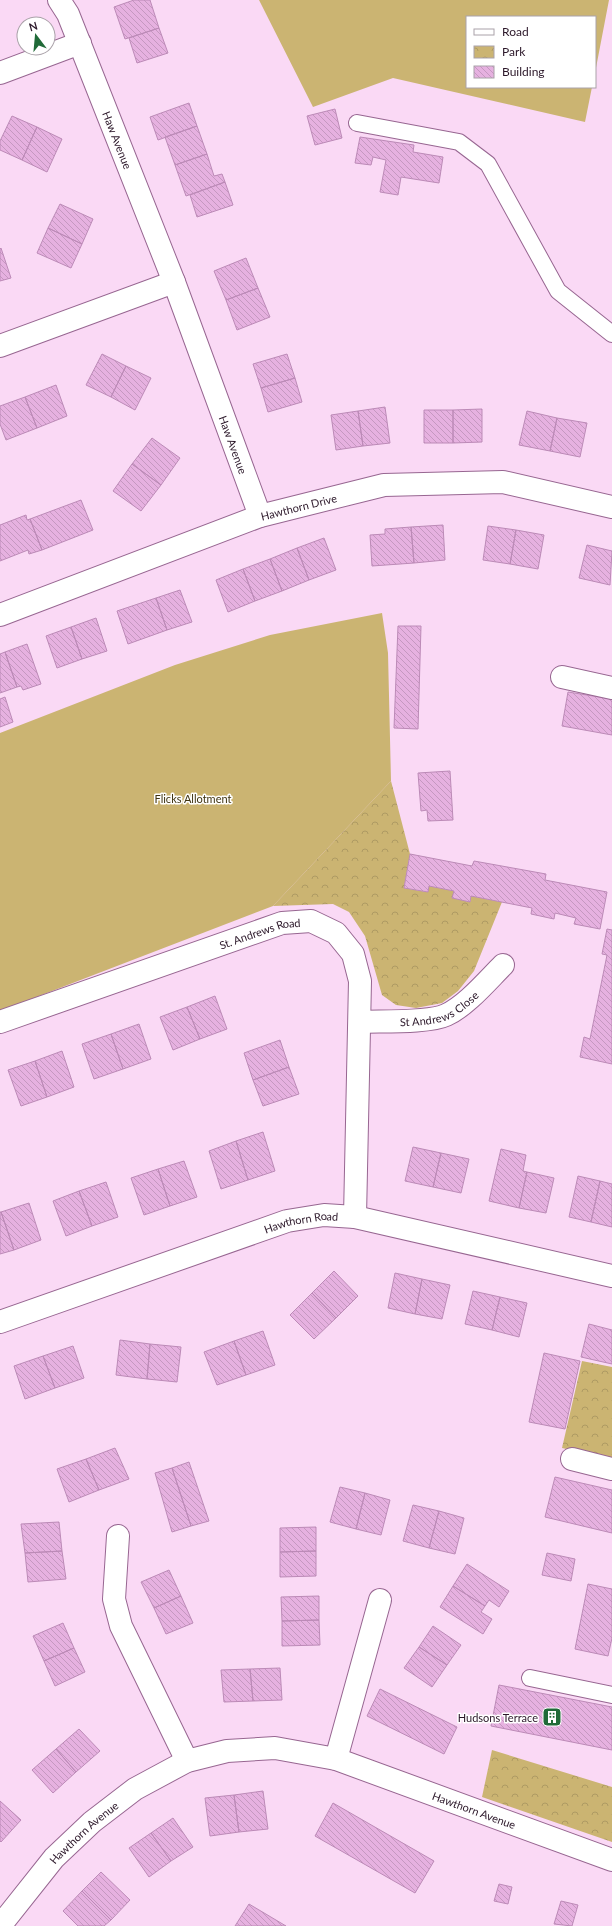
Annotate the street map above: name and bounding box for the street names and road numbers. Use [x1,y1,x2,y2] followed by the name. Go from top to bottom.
[101,109,135,171] street label: Haw Avenue
[217,414,250,476] street label: Haw Avenue
[259,491,338,522] street label: Hawthorn Drive
[217,915,301,951] street label: St. Andrews Road
[400,988,481,1028] street label: St Andrews Close
[262,1208,339,1235] street label: Hawthorn Road
[431,1788,518,1831] street label: Hawthorn Avenue
[46,1798,120,1866] street label: Hawthorn Avenue

